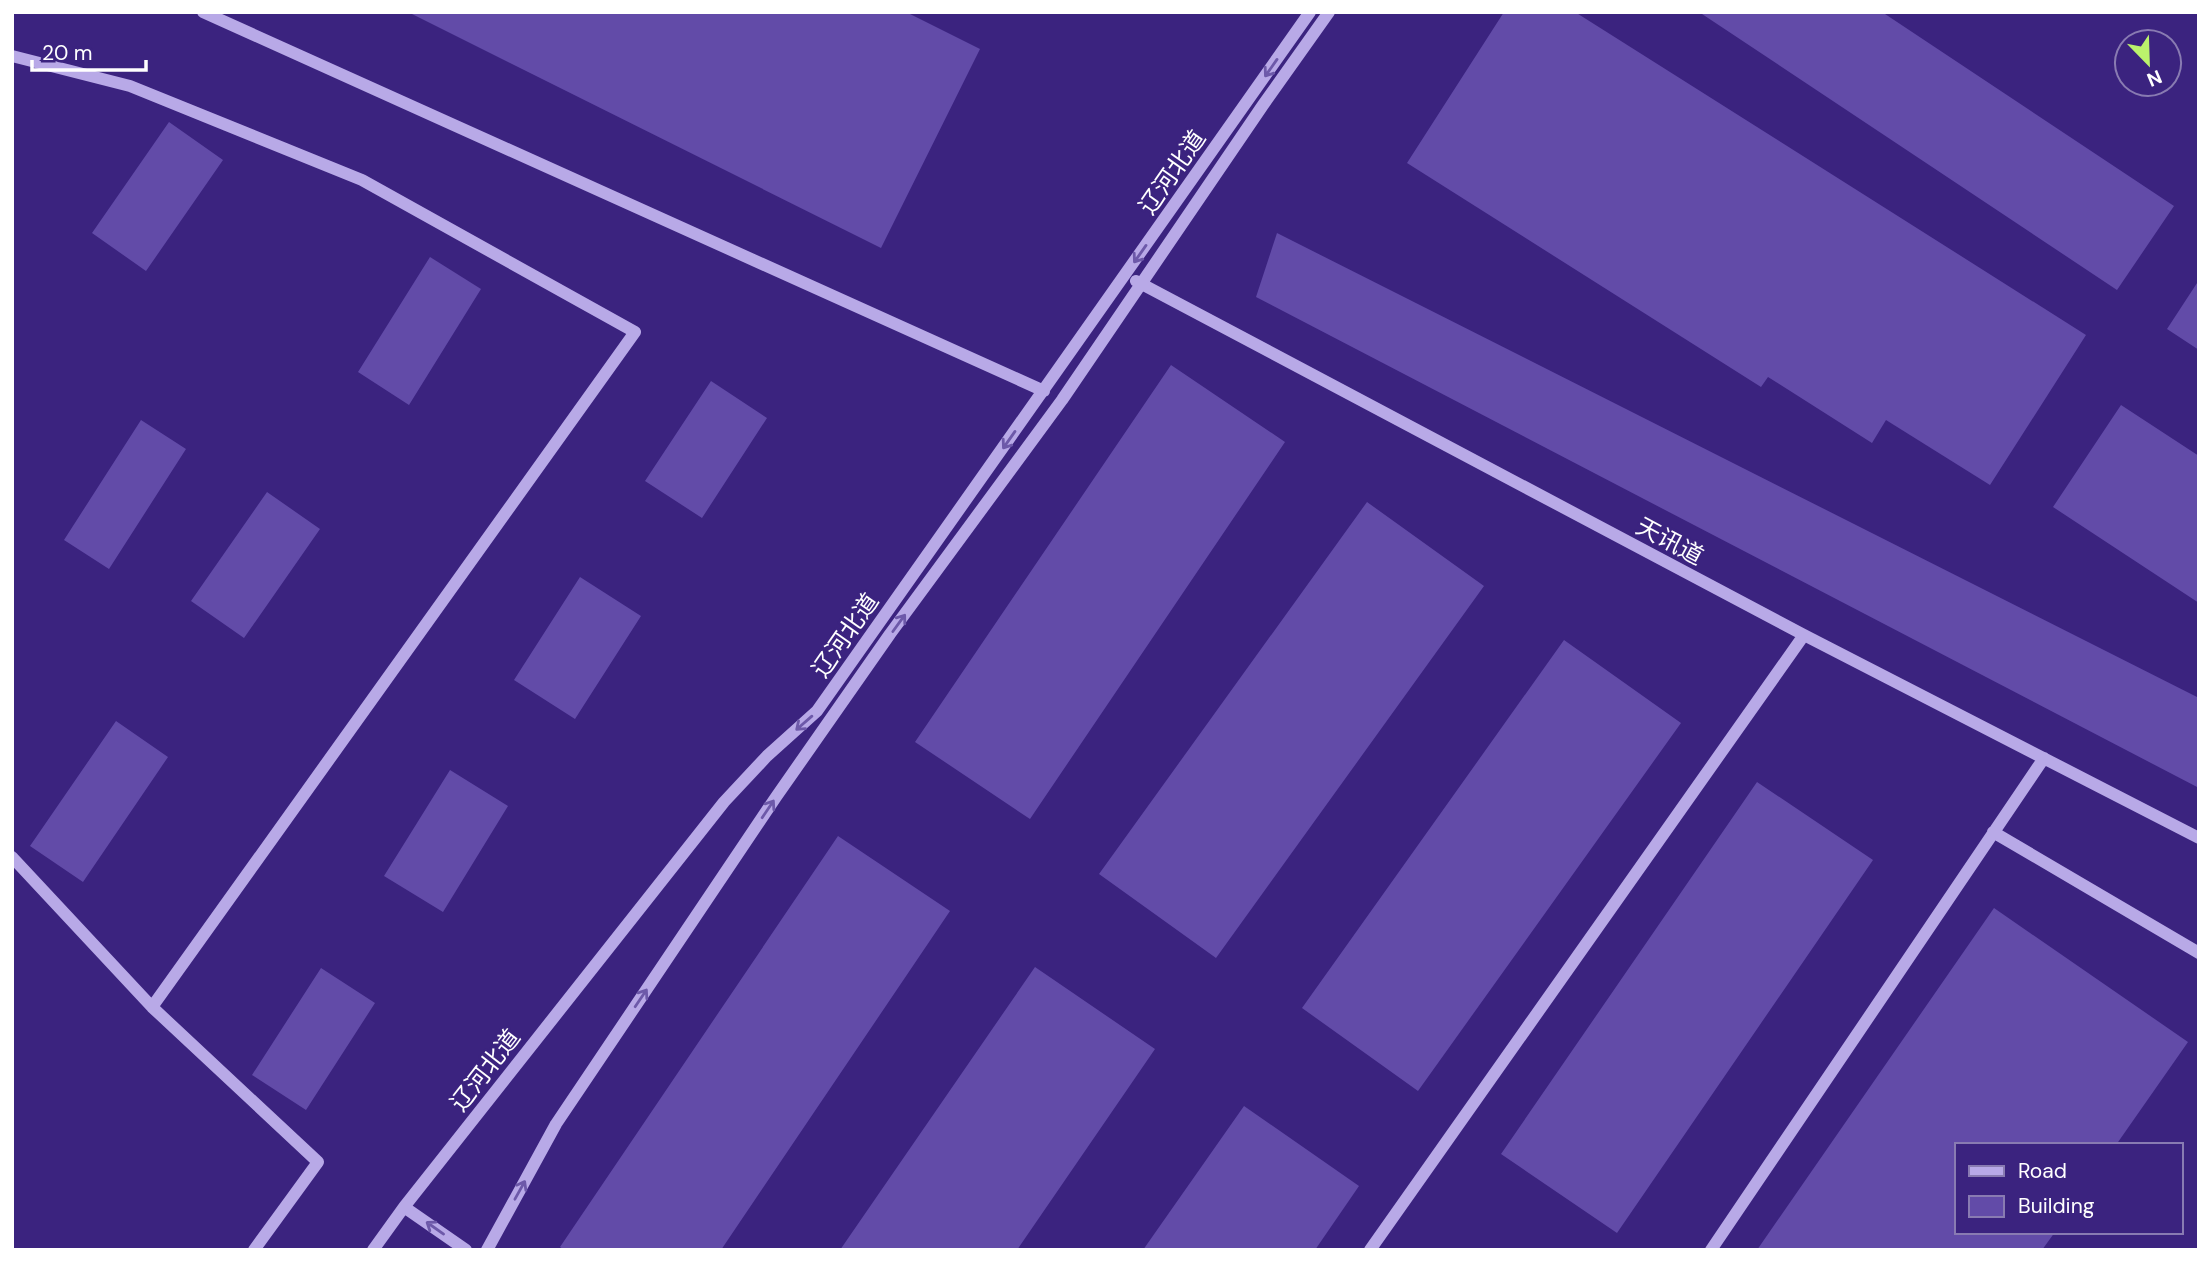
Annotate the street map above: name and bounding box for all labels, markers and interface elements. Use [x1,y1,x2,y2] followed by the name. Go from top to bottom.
[32,28,145,72] scale bar
[2113,28,2183,98] north arrow
[42,39,93,67] text: 20 m
[1264,58,1278,77] one-way arrow
[2143,64,2166,92] text: N
[1132,124,1212,220] street label: 辽河北道
[1133,244,1147,263] one-way arrow
[1002,430,1017,449] one-way arrow
[1631,510,1709,572] street label: 天讯道
[805,587,885,683] street label: 辽河北道
[892,614,906,633] one-way arrow
[795,715,813,731] one-way arrow
[761,800,775,819] one-way arrow
[634,988,648,1008] one-way arrow
[443,1023,527,1117] street label: 辽河北道
[1955,1143,2183,1234] legend
[2018,1157,2067,1185] text: Road
[514,1180,527,1201] one-way arrow
[2018,1192,2095,1220] text: Building
[426,1221,445,1235] one-way arrow

